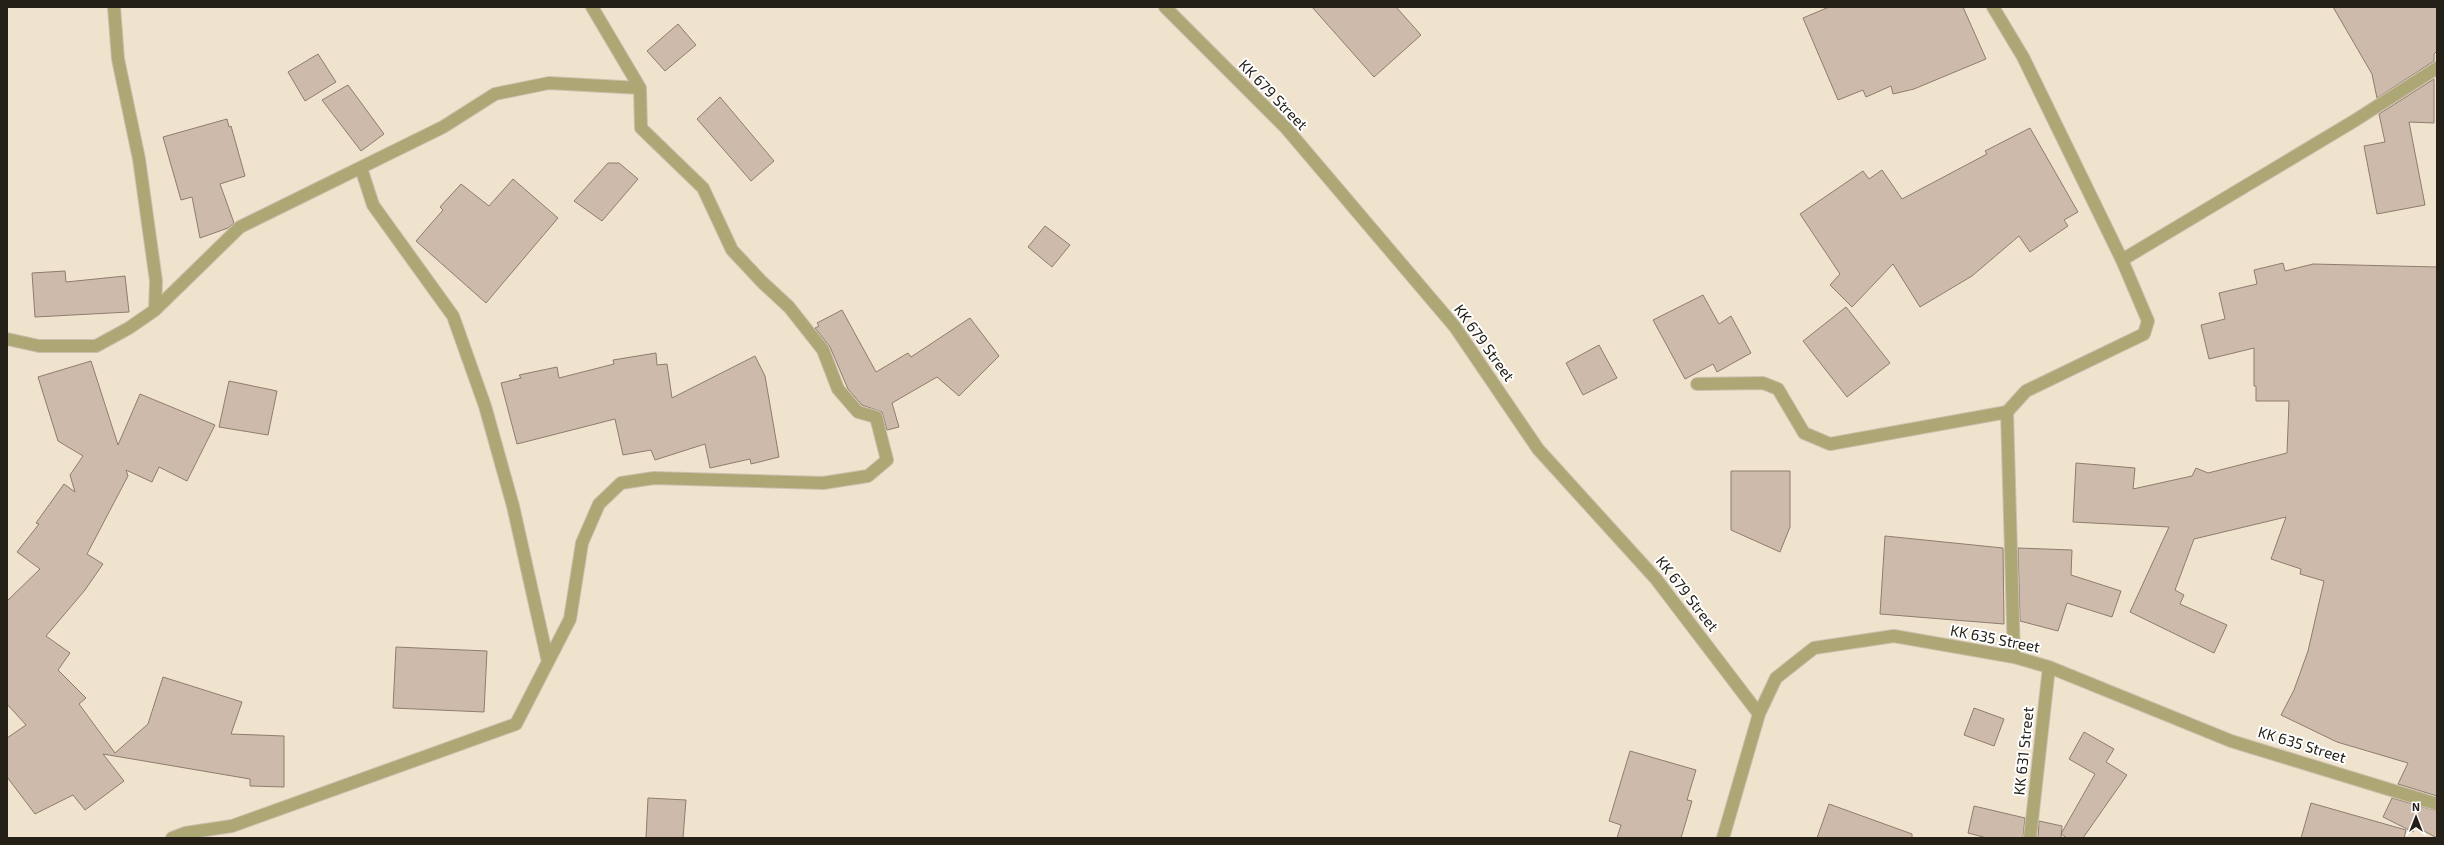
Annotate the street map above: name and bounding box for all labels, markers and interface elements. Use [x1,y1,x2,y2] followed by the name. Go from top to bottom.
[1236,55,1312,133] street label: KK 679 Street
[1451,300,1519,385] street label: KK 679 Street
[1653,552,1723,635] street label: KK 679 Street
[1949,621,2042,656] street label: KK 635 Street
[2009,705,2037,796] street label: KK 631 Street
[2256,722,2349,766] street label: KK 635 Street
[2396,797,2436,837] north arrow
[2412,800,2420,813] text: N

